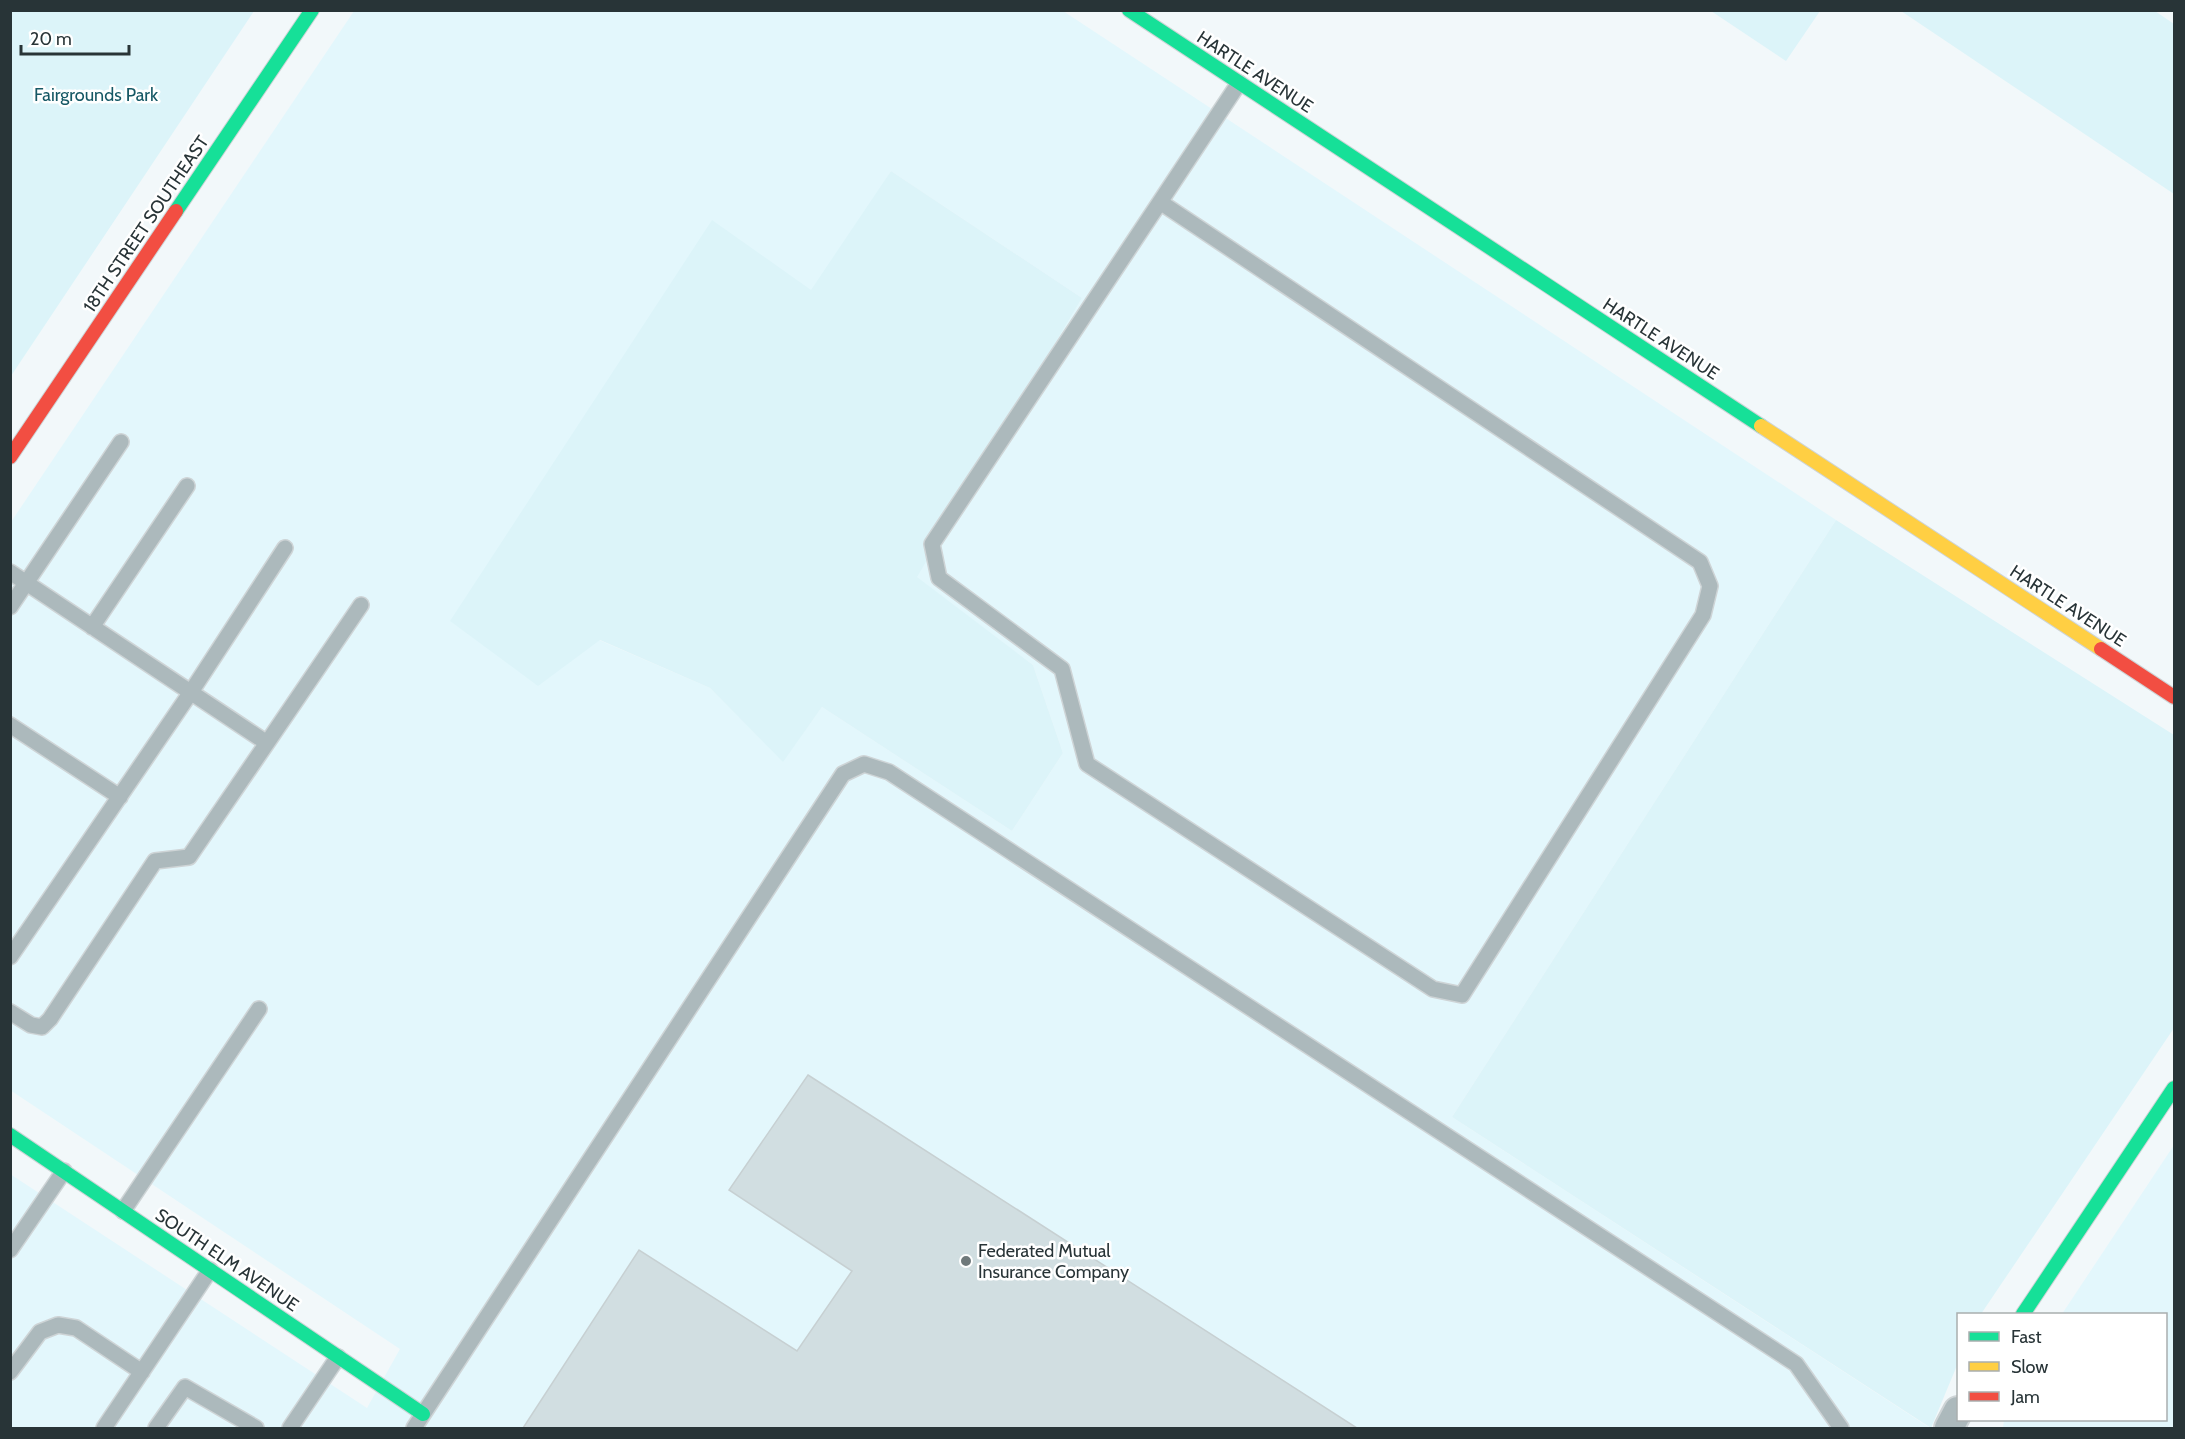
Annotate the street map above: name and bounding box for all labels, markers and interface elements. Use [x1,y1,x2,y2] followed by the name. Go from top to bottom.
[21,18,129,56] scale bar
[1193,26,1317,118] street label: HARTLE AVENUE
[30,28,72,50] text: 20 m
[34,84,159,106] park label: Fairgrounds Park
[79,131,214,317] street label: 18TH STREET SOUTHEAST
[1599,293,1723,385] street label: HARTLE AVENUE
[2006,560,2130,652] street label: HARTLE AVENUE
[151,1204,303,1316] street label: SOUTH ELM AVENUE
[978,1240,1129,1283] place label: Federated Mutual Insurance Company
[959,1254,973,1268] marker: Federated Mutual Insurance Company
[1957,1313,2167,1421] legend
[2011,1326,2042,1348] text: Fast
[2011,1356,2048,1378] text: Slow
[2010,1386,2040,1408] text: Jam

